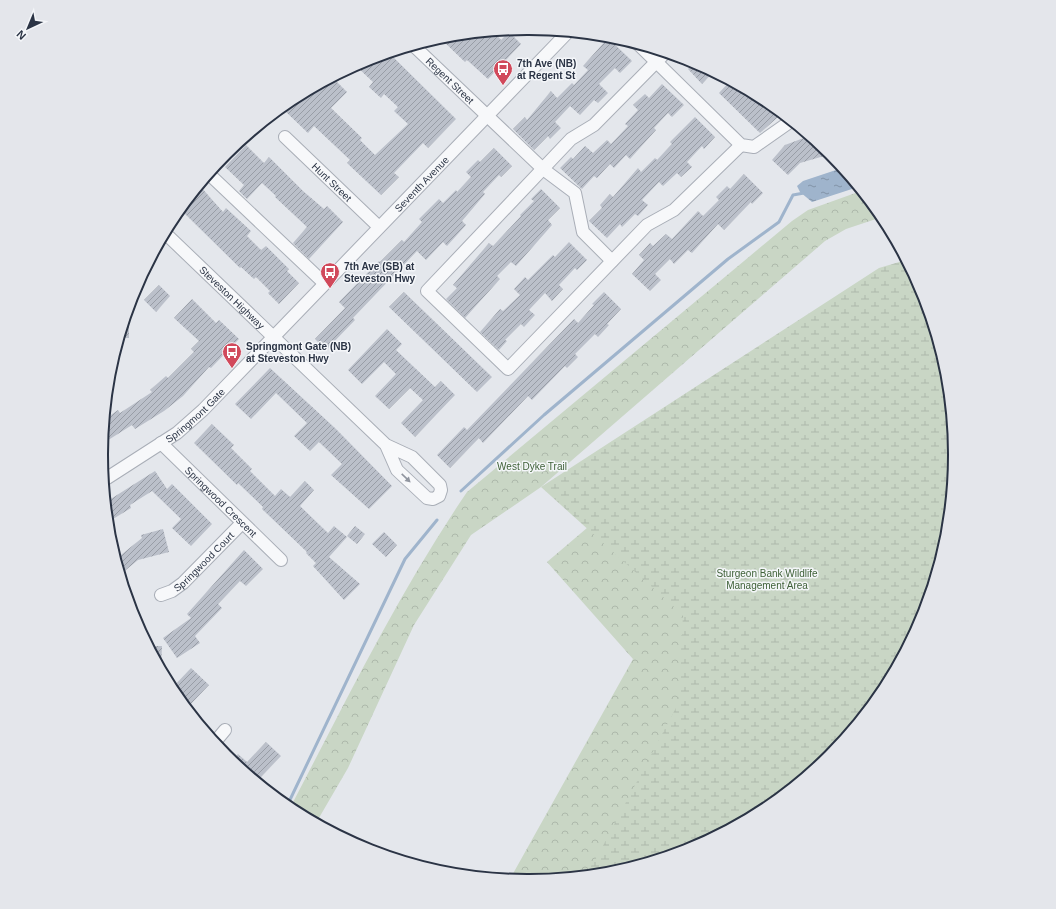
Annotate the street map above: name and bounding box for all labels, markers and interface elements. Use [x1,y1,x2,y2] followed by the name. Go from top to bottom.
[8,8,48,48] north arrow
[14,28,28,42] text: N
[424,55,476,106] street label: Regent Street
[492,58,514,86] bus stop icon: 7th Ave (NB) at Regent St
[517,58,576,81] place label: 7th Ave (NB) at Regent St
[392,154,451,214] street label: Seventh Avenue
[310,160,354,204] street label: Hunt Street
[319,261,341,289] bus stop icon: 7th Ave (SB) at Steveston Hwy
[344,261,416,284] place label: 7th Ave (SB) at Steveston Hwy
[197,264,267,331] street label: Steveston Highway
[221,341,243,369] bus stop icon: Springmont Gate (NB) at Steveston Hwy
[246,341,351,364] place label: Springmont Gate (NB) at Steveston Hwy
[163,386,227,444] street label: Springmont Gate
[497,461,567,472] park label: West Dyke Trail
[183,464,259,539] street label: Springwood Crescent
[401,473,411,483] one-way arrow
[171,529,236,594] street label: Springwood Court
[716,568,818,591] park label: Sturgeon Bank Wildlife Management Area

